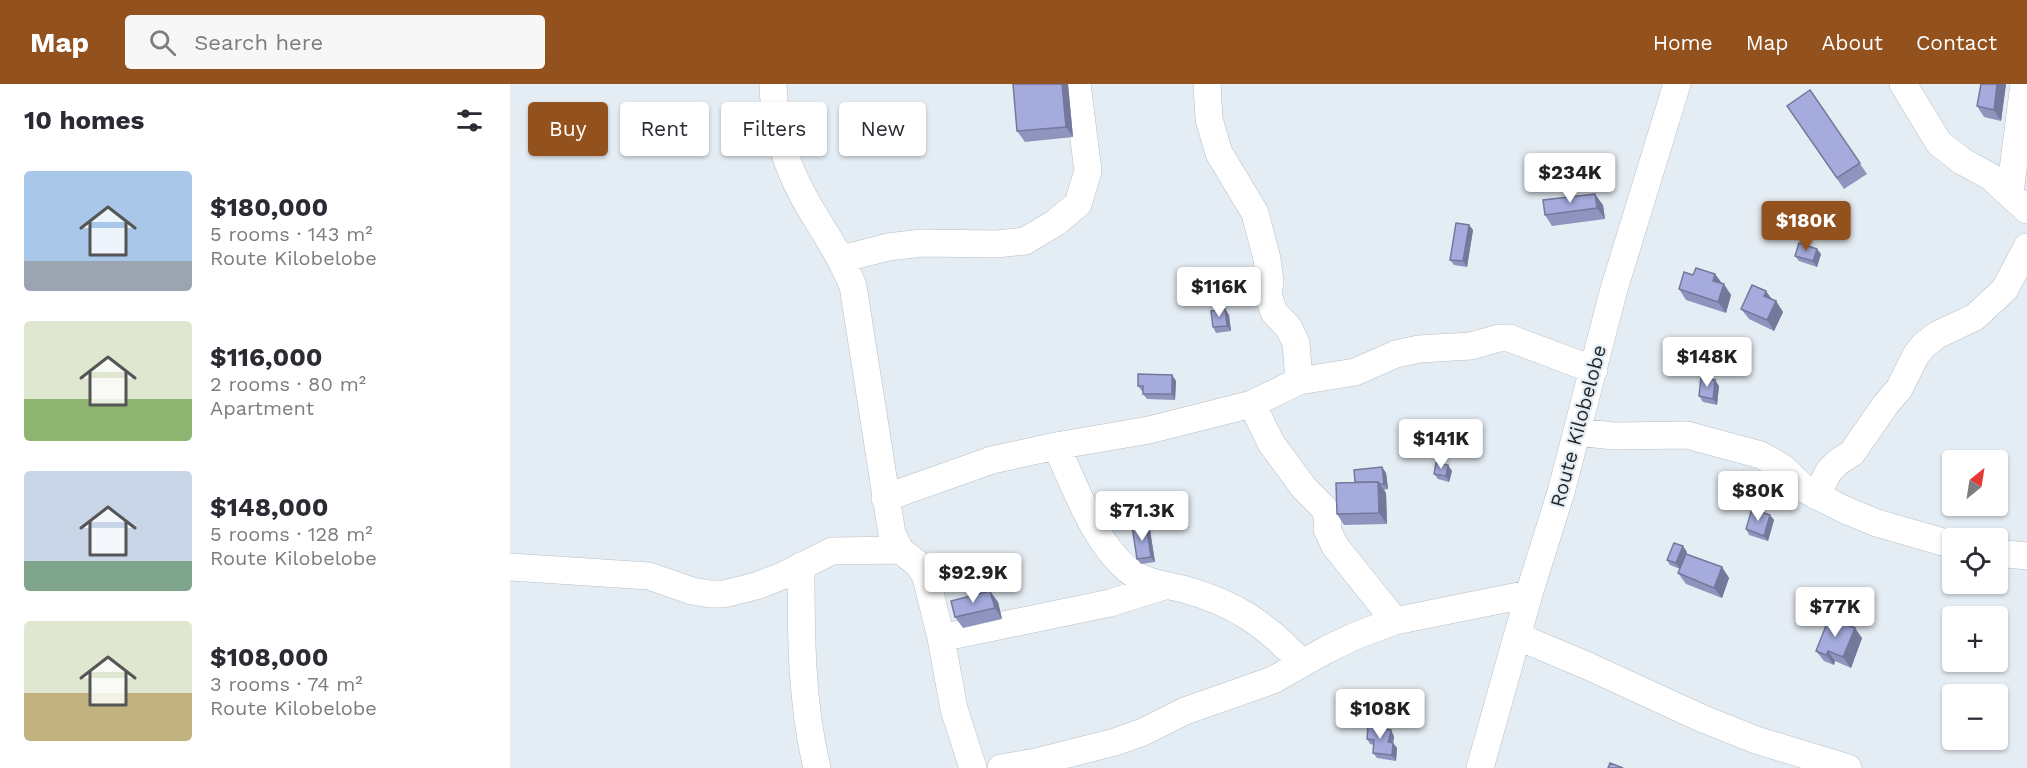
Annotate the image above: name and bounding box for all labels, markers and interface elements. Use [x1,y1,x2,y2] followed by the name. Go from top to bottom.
[125,15,545,69] search box
[30,26,89,59] text: Map
[146,26,179,59] icon: search
[194,30,323,55] text: Search here
[1653,30,1713,55] text: Home
[1746,30,1789,55] text: Map
[1822,30,1883,55] text: About
[1916,30,1997,55] text: Contact
[528,102,608,156] chip: Buy
[620,102,709,156] chip: Rent
[721,102,827,156] chip: Filters
[839,102,926,156] chip: New
[453,104,486,137] icon: filters
[24,105,144,135] text: 10 homes
[1528,153,1612,204] pin: $234K
[1538,160,1602,184] text: $234K
[210,192,328,222] text: $180,000
[72,195,144,267] icon: home
[1764,201,1848,252] pin: $180K
[1776,208,1836,232] text: $180K
[210,222,373,246] text: 5 rooms · 143 m²
[210,246,377,270] text: Route Kilobelobe
[1177,267,1261,318] pin: $116K
[1191,274,1247,298] text: $116K
[1665,337,1749,388] pin: $148K
[210,342,323,372] text: $116,000
[1545,342,1611,510] street label: Route Kilobelobe
[1677,344,1737,368] text: $148K
[72,345,144,417] icon: home
[210,372,366,396] text: 2 rooms · 80 m²
[210,396,314,420] text: Apartment
[1399,419,1483,470] pin: $141K
[1413,426,1469,450] text: $141K
[1942,450,2008,516] north arrow
[1942,450,2008,750] map controls
[1722,471,1794,522] pin: $80K
[1732,478,1784,502] text: $80K
[1093,491,1191,542] pin: $71.3K
[210,492,329,522] text: $148,000
[72,495,144,567] icon: home
[1109,498,1175,522] text: $71.3K
[210,522,373,546] text: 5 rooms · 128 m²
[1942,528,2008,594] button: locate
[210,546,377,570] text: Route Kilobelobe
[924,553,1022,604] pin: $92.9K
[938,560,1008,584] text: $92.9K
[1799,587,1871,638] pin: $77K
[1810,594,1861,618] text: $77K
[1942,606,2008,672] button: +
[210,642,328,672] text: $108,000
[72,645,144,717] icon: home
[210,672,363,696] text: 3 rooms · 74 m²
[1942,684,2008,750] button: −
[1338,689,1422,740] pin: $108K
[210,696,377,720] text: Route Kilobelobe
[1350,696,1410,720] text: $108K

